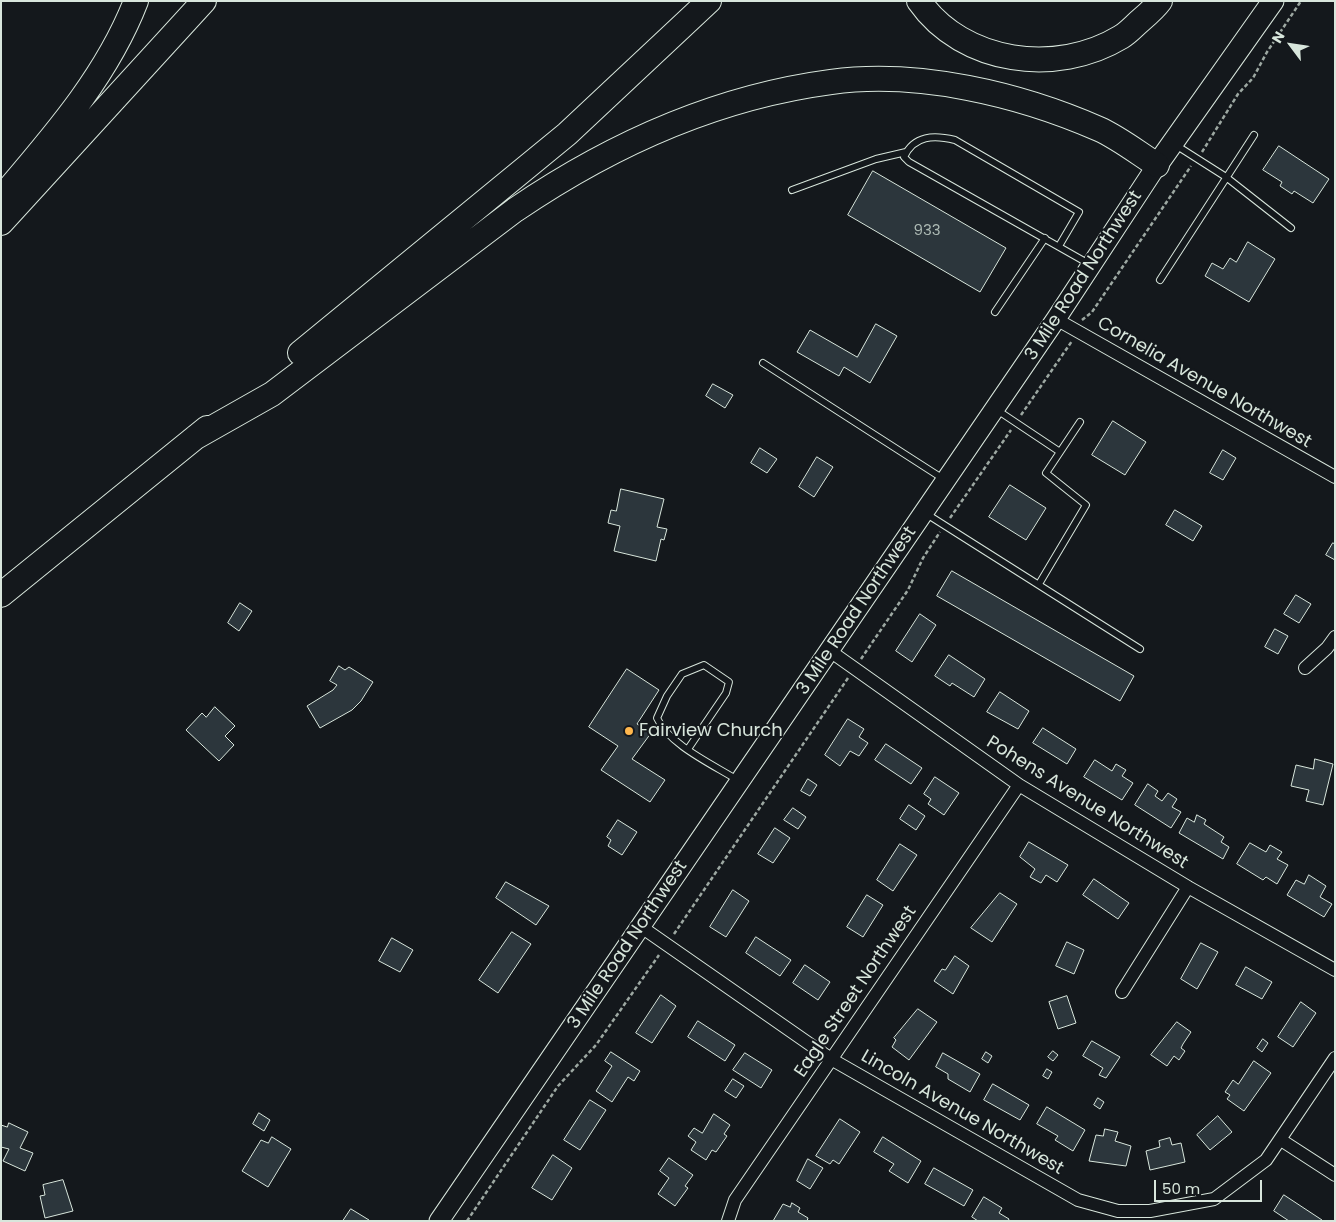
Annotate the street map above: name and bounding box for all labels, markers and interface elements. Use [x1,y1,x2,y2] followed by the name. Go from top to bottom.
[1266,20,1316,70] north arrow
[1267,28,1289,47] text: N
[1021,187,1147,365] street label: 3 Mile Road Northwest
[913,222,941,240] house number: 933
[1093,313,1315,453] street label: Cornelia Avenue Northwest
[793,523,921,699] street label: 3 Mile Road Northwest
[639,720,783,742] place label: Fairview Church
[623,725,635,737] marker: Fairview Church
[982,732,1192,874] street label: Pohens Avenue Northwest
[564,857,692,1033] street label: 3 Mile Road Northwest
[790,902,922,1082] street label: Eagle Street Northwest
[857,1046,1067,1180] street label: Lincoln Avenue Northwest
[1156,1170,1264,1202] scale bar
[1162,1178,1200,1199] text: 50 m

